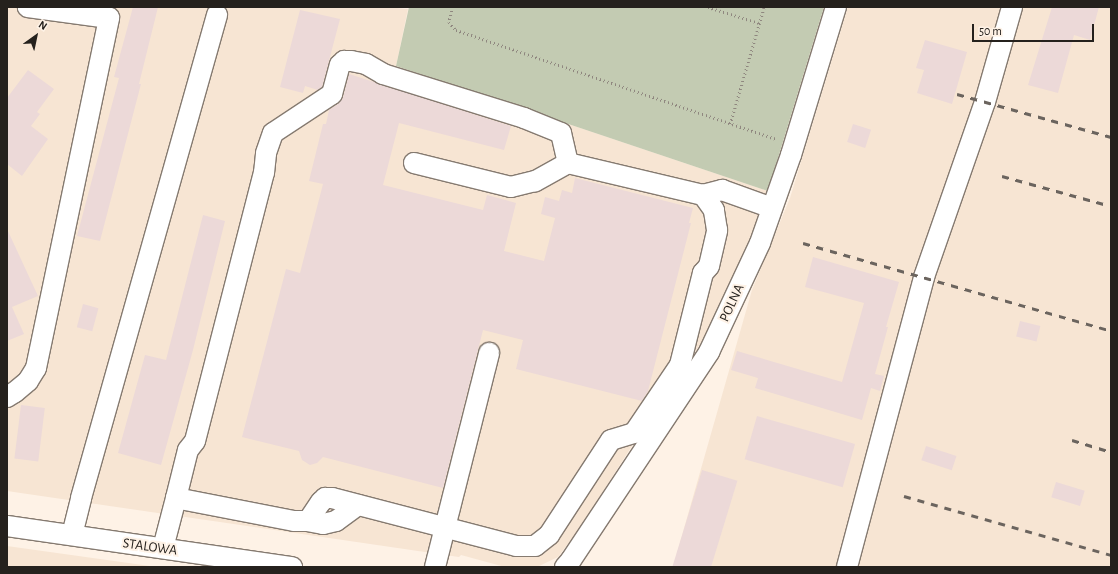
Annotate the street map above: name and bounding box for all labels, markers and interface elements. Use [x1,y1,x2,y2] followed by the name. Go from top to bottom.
[16,16,56,56] north arrow
[974,16,1096,42] scale bar
[37,19,49,32] text: N
[979,25,1002,37] text: 50 m
[716,281,748,325] street label: POLNA
[122,535,178,559] street label: STALOWA

